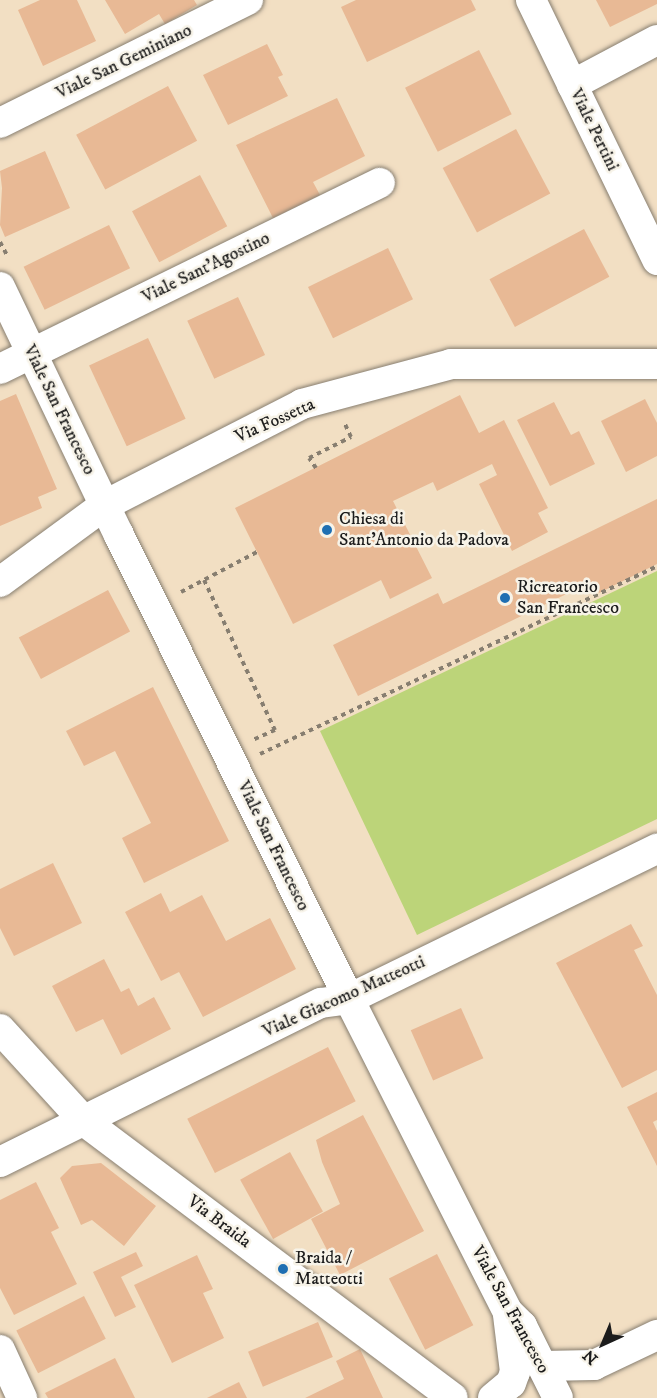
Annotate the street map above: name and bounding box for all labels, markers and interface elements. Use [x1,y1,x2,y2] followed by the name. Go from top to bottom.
[53,20,195,104] street label: Viale San Geminiano
[565,85,623,175] street label: Viale Pertini
[138,228,274,308] street label: Viale Sant'Agostino
[18,341,100,479] street label: Viale San Francesco
[232,394,318,448] street label: Via Fossetta
[339,509,509,552] place label: Chiesa di Sant'Antonio da Padova
[320,523,334,537] marker: Chiesa di Sant'Antonio da Padova
[517,577,619,620] place label: Ricreatorio San Francesco
[498,591,512,605] marker: Ricreatorio San Francesco
[232,777,314,915] street label: Viale San Francesco
[259,951,429,1043] street label: Viale Giacomo Matteotti
[183,1191,255,1253] street label: Via Braida
[466,1243,554,1377] street label: Viale San Francesco
[295,1248,363,1290] place label: Braida / Matteotti
[276,1262,290,1276] marker: Braida / Matteotti
[573,1314,633,1374] north arrow
[579,1345,602,1369] text: N

